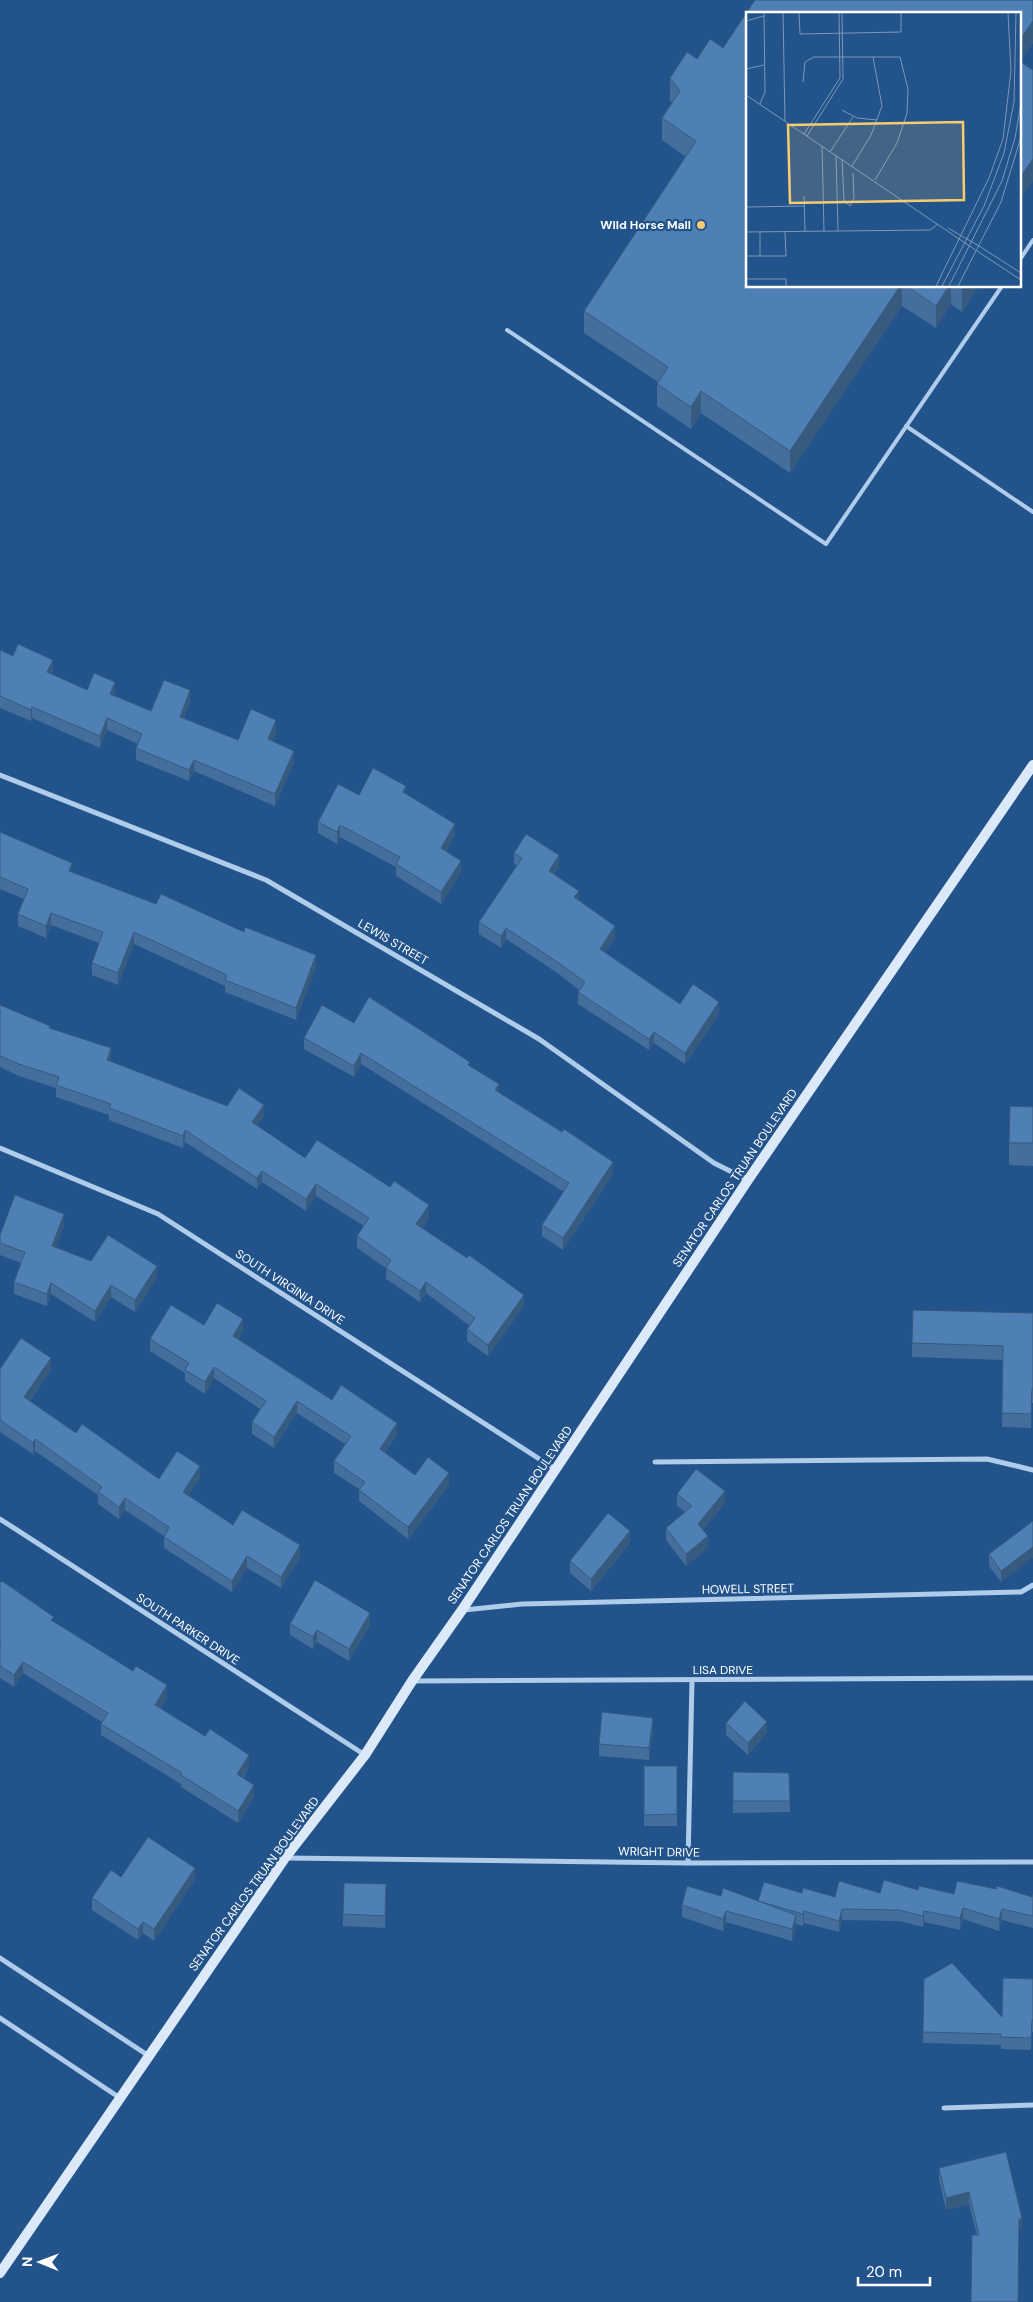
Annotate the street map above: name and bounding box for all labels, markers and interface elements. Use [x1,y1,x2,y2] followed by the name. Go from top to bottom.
[746,12,1020,288] inset map
[600,217,691,233] place label: Wild Horse Mall
[695,219,707,231] marker: Wild Horse Mall
[355,915,431,969] street label: LEWIS STREET
[669,1086,801,1270] street label: SENATOR CARLOS TRUAN BOULEVARD
[232,1246,348,1329] street label: SOUTH VIRGINIA DRIVE
[444,1423,576,1607] street label: SENATOR CARLOS TRUAN BOULEVARD
[702,1580,795,1598] street label: HOWELL STREET
[133,1590,243,1669] street label: SOUTH PARKER DRIVE
[693,1662,753,1678] street label: LISA DRIVE
[185,1794,323,1974] street label: SENATOR CARLOS TRUAN BOULEVARD
[618,1843,700,1861] street label: WRIGHT DRIVE
[15,2237,65,2287] north arrow
[858,2254,930,2286] scale bar
[18,2257,36,2267] text: N
[866,2262,902,2282] text: 20 m

